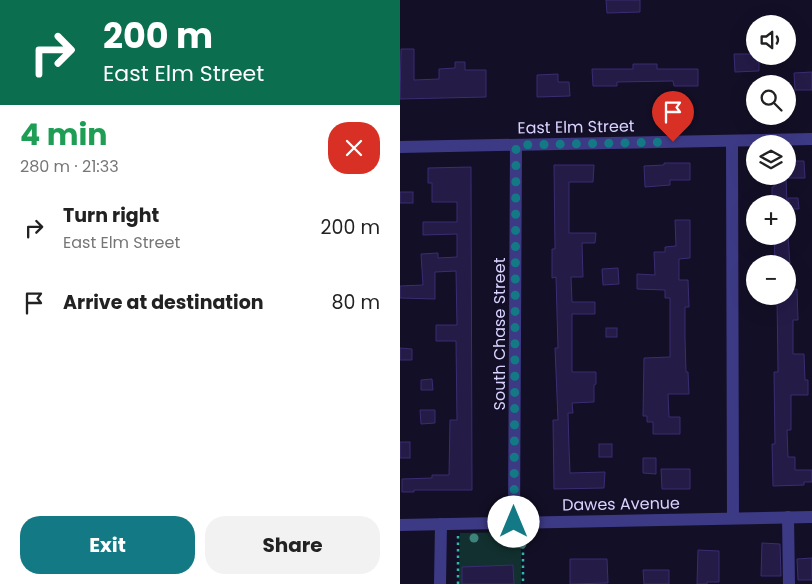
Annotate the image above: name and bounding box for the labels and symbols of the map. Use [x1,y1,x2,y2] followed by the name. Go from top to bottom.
[652,91,694,142] pin
[517,114,635,140] street label: East Elm Street
[488,257,511,411] street label: South Chase Street
[562,491,680,517] street label: Dawes Avenue
[487,495,539,547] position arrow

